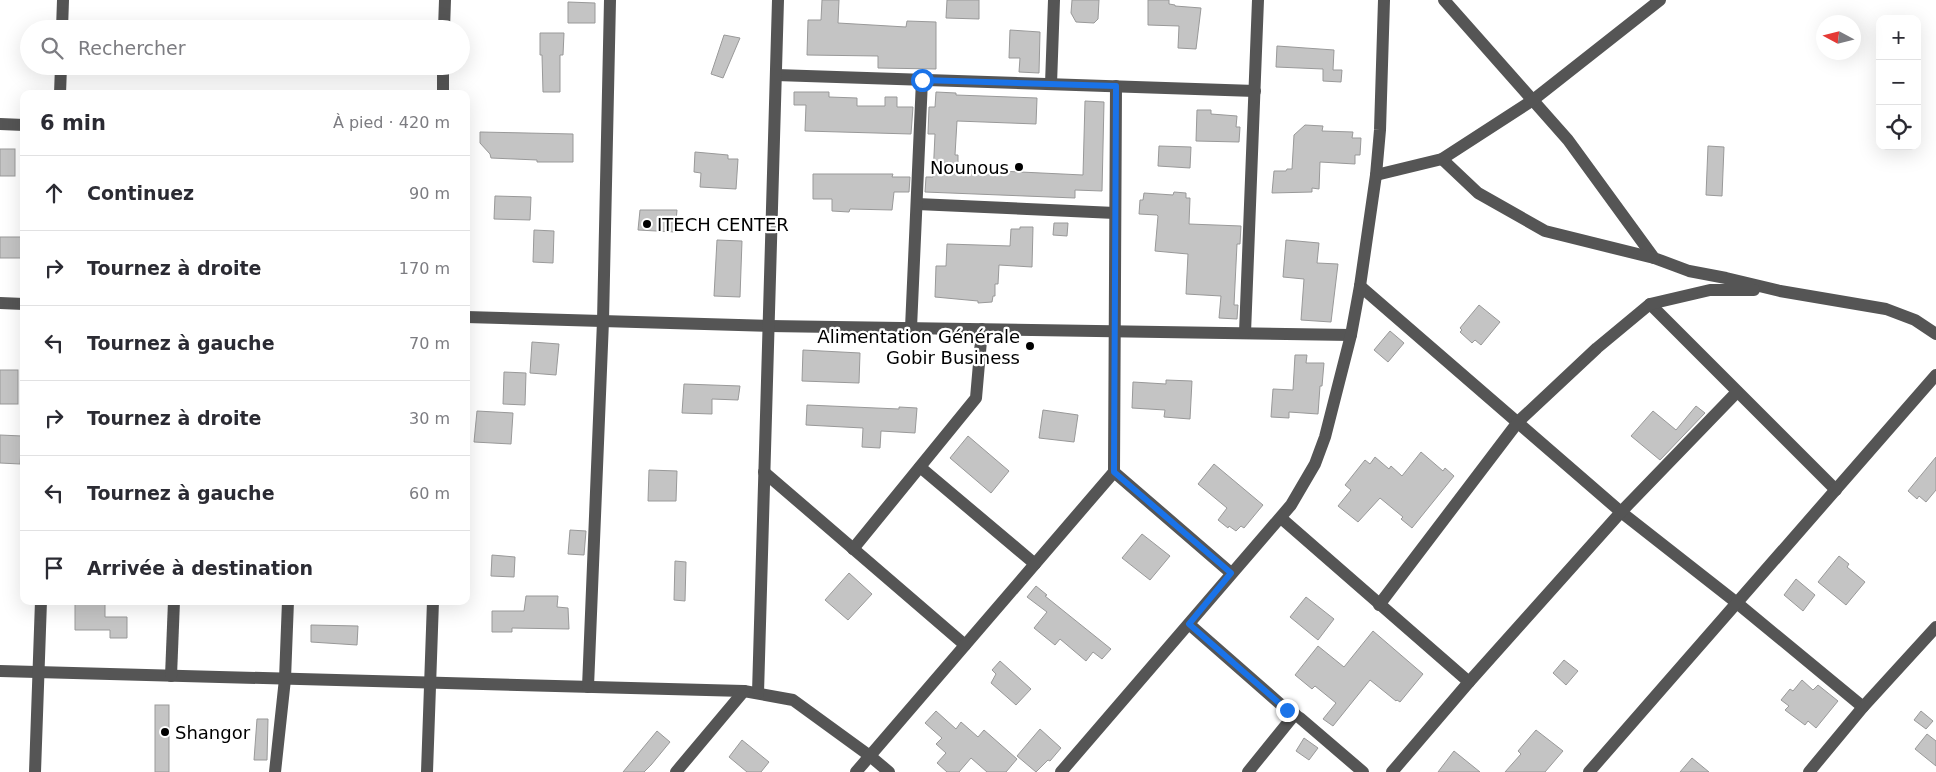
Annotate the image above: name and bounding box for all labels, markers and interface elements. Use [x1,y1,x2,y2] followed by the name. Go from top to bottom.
[1816,15,1861,60] north arrow
[1876,15,1921,150] map controls
[1876,15,1921,60] button: +
[20,20,470,75] search box
[38,34,66,62] icon: search
[78,37,186,59] text: Rechercher
[1876,60,1921,105] button: −
[911,69,934,92] route start
[1876,105,1921,150] button: locate
[40,111,106,135] text: 6 min
[333,113,450,132] text: À pied · 420 m
[930,157,1009,178] place label: Nounous
[1013,161,1025,173] marker: Nounous
[40,179,68,207] icon: ahead
[87,182,194,204] text: Continuez
[409,184,450,203] text: 90 m
[657,214,789,235] place label: ITECH CENTER
[641,218,653,230] marker: ITECH CENTER
[40,254,68,282] icon: right
[87,257,261,279] text: Tournez à droite
[399,259,450,278] text: 170 m
[817,326,1020,368] place label: Alimentation Générale Gobir Business
[40,329,68,357] icon: left
[87,332,275,354] text: Tournez à gauche
[409,334,450,353] text: 70 m
[1024,340,1036,352] marker: Alimentation Générale Gobir Business
[40,404,68,432] icon: right
[87,407,261,429] text: Tournez à droite
[409,409,450,428] text: 30 m
[40,479,68,507] icon: left
[87,482,275,504] text: Tournez à gauche
[409,484,450,503] text: 60 m
[40,554,68,582] icon: arrive
[87,557,313,579] text: Arrivée à destination
[1276,699,1299,722] route end
[175,722,251,743] place label: Shangor
[159,726,171,738] marker: Shangor

